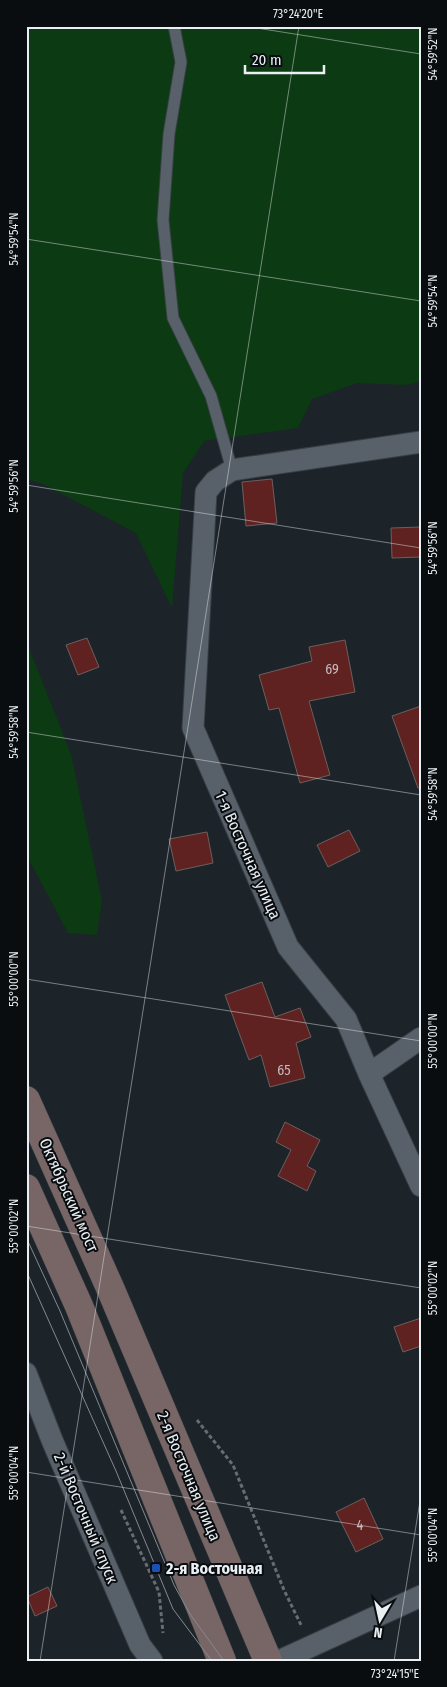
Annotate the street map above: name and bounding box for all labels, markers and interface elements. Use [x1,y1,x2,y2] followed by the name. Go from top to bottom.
[273,7,323,21] text: 73°24'20"E
[426,27,440,81] text: 54°59'52"N
[245,42,323,74] scale bar
[252,51,282,69] text: 20 m
[7,212,21,266] text: 54°59'54"N
[426,274,440,328] text: 54°59'54"N
[7,459,21,513] text: 54°59'56"N
[426,521,440,575] text: 54°59'56"N
[325,661,339,678] house number: 69
[7,705,21,759] text: 54°59'58"N
[426,767,440,821] text: 54°59'58"N
[211,788,285,922] street label: 1-я Восточная улица
[7,951,21,1007] text: 55°00'00"N
[426,1013,440,1069] text: 55°00'00"N
[277,1062,291,1079] house number: 65
[35,1135,103,1255] street label: Октябрьский мост
[7,1199,21,1253] text: 55°00'02"N
[426,1261,440,1315] text: 55°00'02"N
[153,1408,225,1544] street label: 2-я Восточная улица
[7,1446,21,1500] text: 55°00'04"N
[50,1450,122,1587] street label: 2-й Восточный спуск
[426,1508,440,1562] text: 55°00'04"N
[357,1517,364,1534] house number: 4
[165,1559,263,1578] place label: 2-я Восточная
[150,1562,162,1574] marker: 2-я Восточная
[354,1594,404,1644] north arrow
[373,1623,384,1641] text: N
[371,1667,420,1681] text: 73°24'15"E

